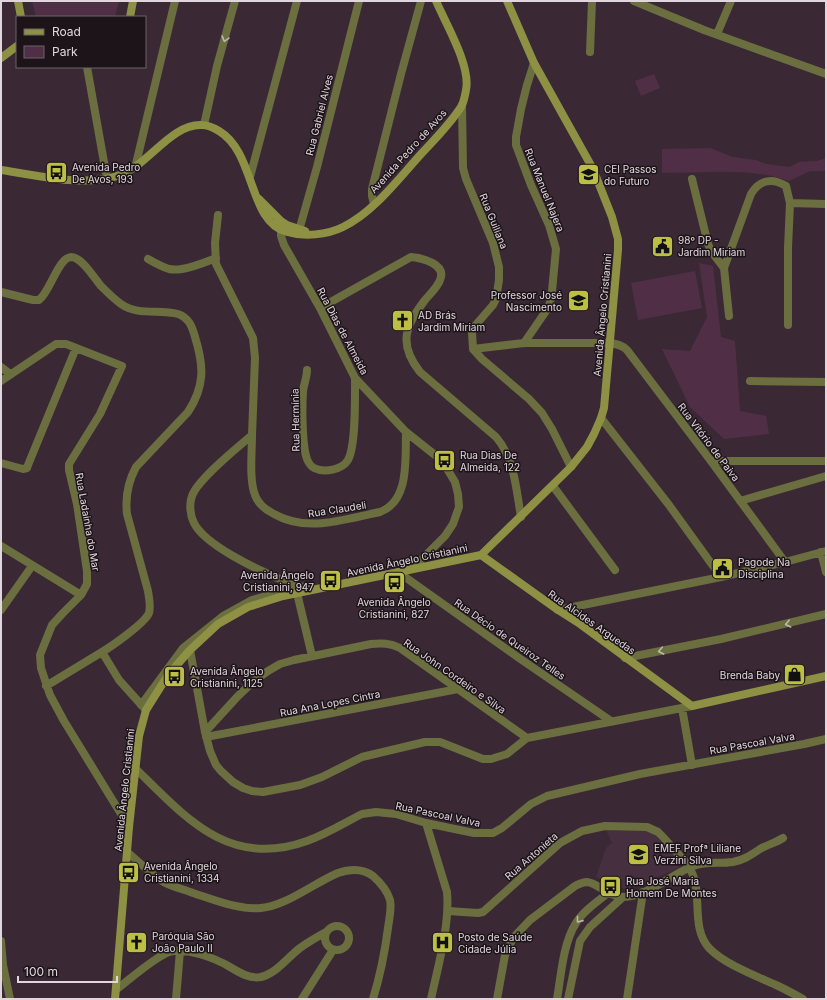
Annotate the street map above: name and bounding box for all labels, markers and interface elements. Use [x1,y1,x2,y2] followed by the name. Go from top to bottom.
[16,16,146,68] legend
[52,24,81,39] text: Road
[221,35,230,42] one-way arrow
[52,44,78,59] text: Park
[303,73,335,157] street label: Rua Gabriel Alves
[367,107,449,195] street label: Avenida Pedro de Avos
[523,146,567,234] street label: Rua Manuel Najera
[44,160,70,186] bus stop icon: Avenida Pedro De Avos, 193
[72,161,140,185] place label: Avenida Pedro De Avos, 193
[575,162,601,188] school or university icon: CEI Passos do Futuro
[604,163,657,187] place label: CEI Passos do Futuro
[477,192,511,250] street label: Rua Guiliana
[650,233,676,259] public building icon: 98º DP - Jardim Miriam
[678,234,745,258] place label: 98º DP - Jardim Miriam
[591,253,613,377] street label: Avenida Ângelo Cristianini
[315,285,371,377] street label: Rua Dias de Almeida
[565,288,591,314] school or university icon: Professor José Nascimento
[491,289,562,313] place label: Professor José Nascimento
[389,308,415,334] church icon: AD Brás Jardim Miriam
[418,309,485,333] place label: AD Brás Jardim Miriam
[288,388,302,452] street label: Rua Hermínia
[676,401,742,483] street label: Rua Vitório de Paiva
[432,448,458,474] bus stop icon: Rua Dias De Almeida, 122
[460,449,520,473] place label: Rua Dias De Almeida, 122
[73,472,103,572] street label: Rua Ladainha do Mar
[307,498,367,520] street label: Rua Claudeli
[345,541,469,579] street label: Avenida Ângelo Cristianini
[709,555,735,581] public building icon: Pagode Na Disciplina
[738,556,790,580] place label: Pagode Na Disciplina
[317,568,343,594] bus stop icon: Avenida Ângelo Cristianini, 947
[240,569,314,593] place label: Avenida Ângelo Cristianini, 947
[381,569,407,595] bus stop icon: Avenida Ângelo Cristianini, 827
[546,587,638,657] street label: Rua Alcides Arguedas
[357,596,431,620] place label: Avenida Ângelo Cristianini, 827
[452,596,568,682] street label: Rua Décio de Queiroz Telles
[785,619,791,627] one-way arrow
[402,636,508,716] street label: Rua John Cordeiro e Silva
[658,646,664,654] one-way arrow
[782,662,808,688] shop icon: Brenda Baby
[162,664,188,690] bus stop icon: Avenida Ângelo Cristianini, 1125
[190,665,264,689] place label: Avenida Ângelo Cristianini, 1125
[720,669,780,681] place label: Brenda Baby
[279,687,381,719] street label: Rua Ana Lopes Cintra
[112,728,136,852] street label: Avenida Ângelo Cristianini
[708,730,796,756] street label: Rua Pascoal Valva
[395,799,481,829] street label: Rua Pascoal Valva
[502,830,560,882] street label: Rua Antonieta
[626,841,652,867] school or university icon: EMEF Profª Liliane Verzini Silva
[654,842,741,866] place label: EMEF Profª Liliane Verzini Silva
[116,859,142,885] bus stop icon: Avenida Ângelo Cristianini, 1334
[144,860,219,884] place label: Avenida Ângelo Cristianini, 1334
[597,874,623,900] bus stop icon: Rua José Maria Homem De Montes
[626,875,717,899] place label: Rua José Maria Homem De Montes
[577,915,584,922] one-way arrow
[124,929,150,955] church icon: Paróquia São João Paulo II
[152,930,215,954] place label: Paróquia São João Paulo II
[429,930,455,956] hospital icon: Posto de Saúde Cidade Júlia
[458,931,532,955] place label: Posto de Saúde Cidade Júlia
[18,958,117,984] scale bar
[24,964,58,979] text: 100 m

